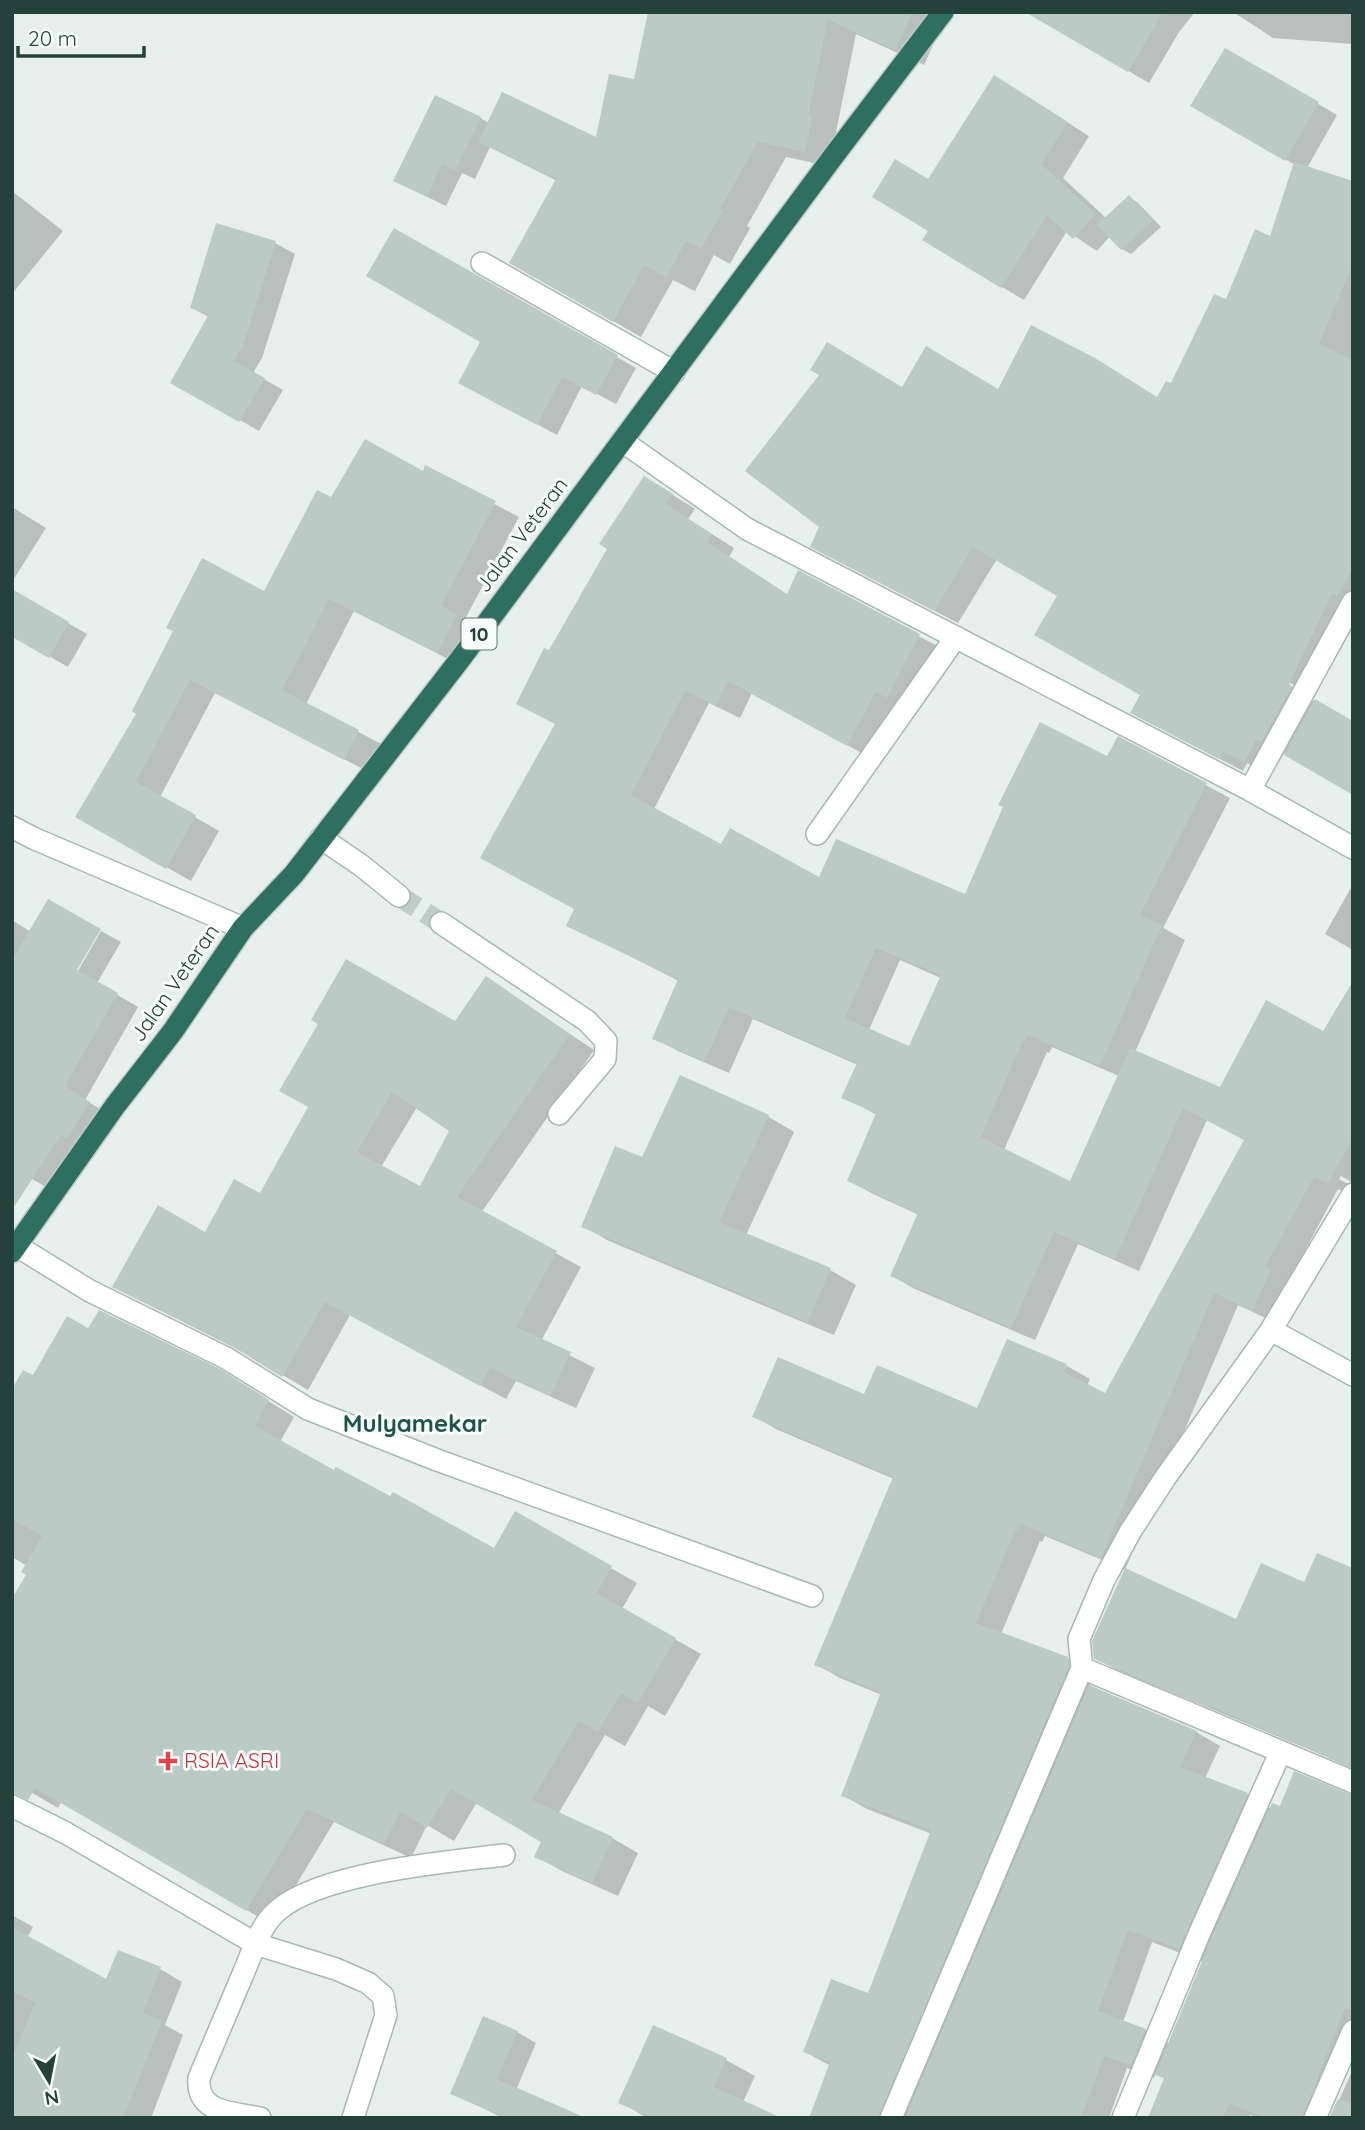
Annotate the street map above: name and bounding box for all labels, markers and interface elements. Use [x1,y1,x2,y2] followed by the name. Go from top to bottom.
[18,14,144,58] scale bar
[28,25,77,51] text: 20 m
[470,472,573,597] street label: Jalan Veteran
[462,618,496,650] road number: 10
[124,919,224,1046] street label: Jalan Veteran
[343,1408,487,1438] district label: Mulyamekar
[184,1747,279,1773] place label: RSIA ASRI
[158,1751,178,1771] marker: RSIA ASRI
[14,2046,84,2116] north arrow
[43,2085,61,2111] text: N

